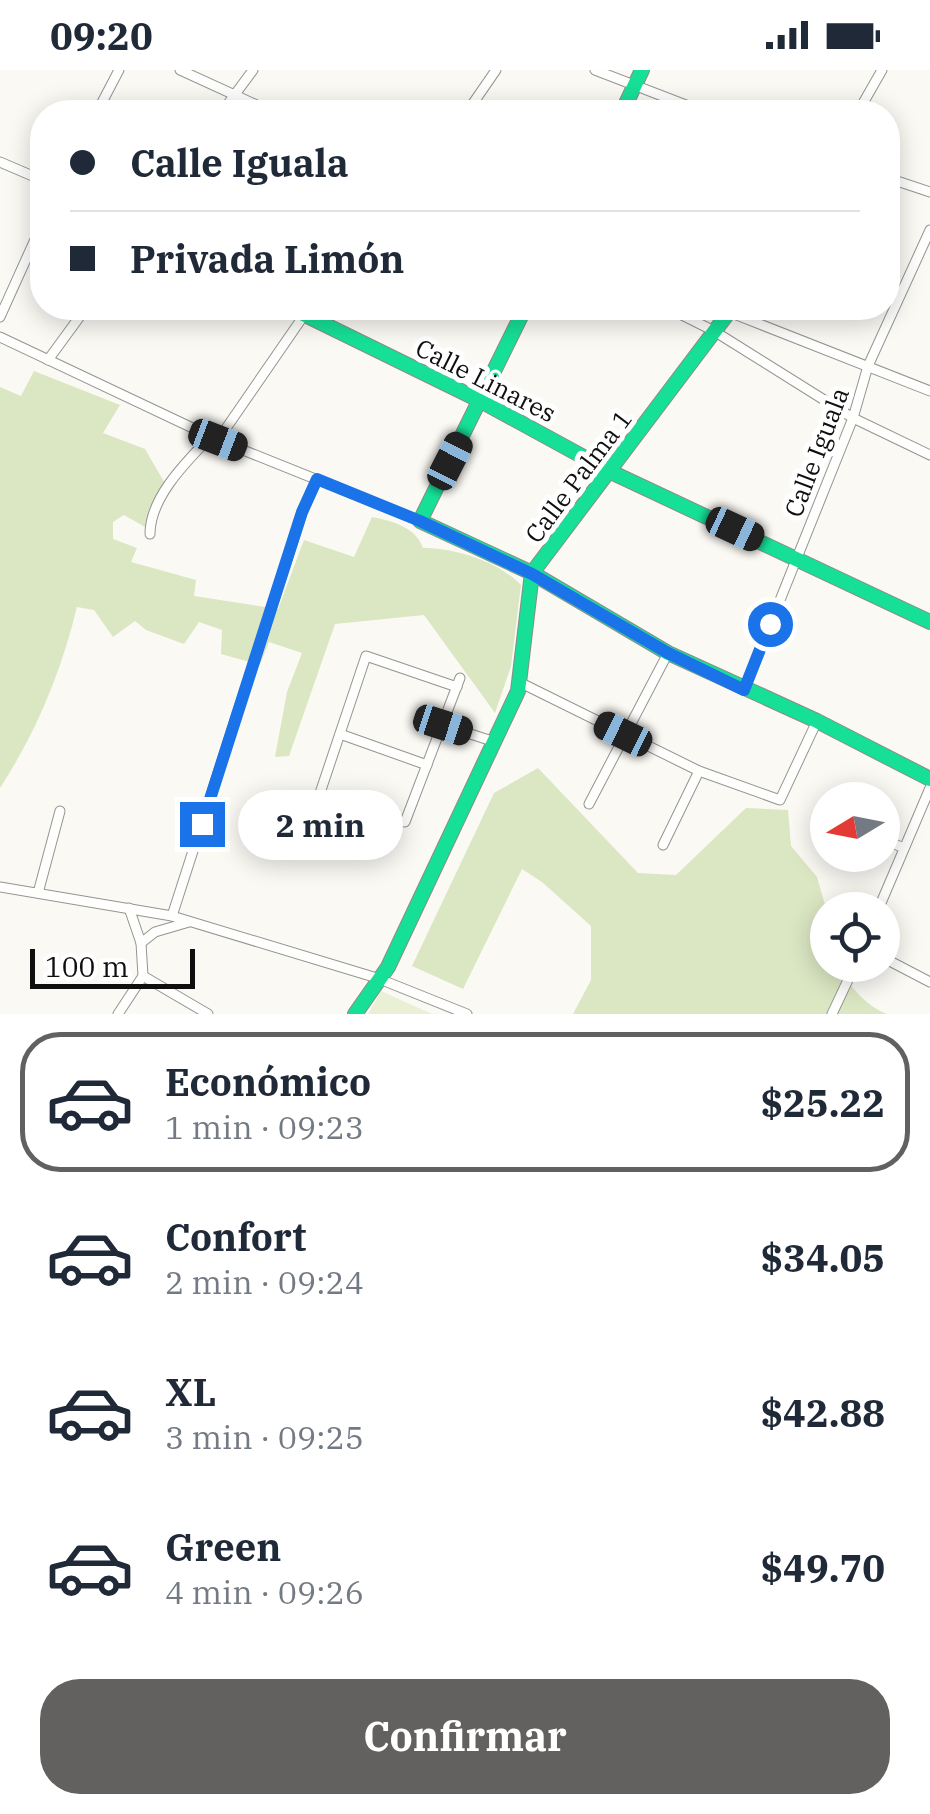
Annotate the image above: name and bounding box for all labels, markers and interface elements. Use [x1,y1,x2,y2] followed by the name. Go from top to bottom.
[50,11,153,60] text: 09:20
[130,138,349,187] text: Calle Iguala
[130,234,404,283] text: Privada Limón
[410,331,562,429] street label: Calle Linares
[776,382,856,522] street label: Calle Iguala
[517,403,639,549] street label: Calle Palma 1
[185,415,251,465] car
[423,427,477,495] car
[701,503,769,555] car
[748,602,793,647] route start
[410,701,476,749] car
[589,707,657,761] car
[810,782,900,872] north arrow
[810,782,900,982] map controls
[237,789,402,859] callout: 2 min
[180,802,225,847] route end
[276,804,365,846] text: 2 min
[810,892,900,982] button: locate
[30,944,195,988] scale bar
[45,948,129,985] text: 100 m
[45,1057,135,1147] icon: car
[165,1057,371,1106] text: Económico
[760,1078,885,1127] text: $25.22
[165,1106,364,1148] text: 1 min · 09:23
[45,1212,135,1302] icon: car
[165,1212,306,1261] text: Confort
[760,1233,885,1282] text: $34.05
[165,1261,364,1303] text: 2 min · 09:24
[45,1367,135,1457] icon: car
[165,1367,216,1416] text: XL
[760,1388,885,1437] text: $42.88
[165,1416,364,1458] text: 3 min · 09:25
[45,1522,135,1612] icon: car
[165,1522,281,1571] text: Green
[760,1543,885,1592] text: $49.70
[165,1571,364,1613] text: 4 min · 09:26
[40,1679,890,1794] button: Confirmar

